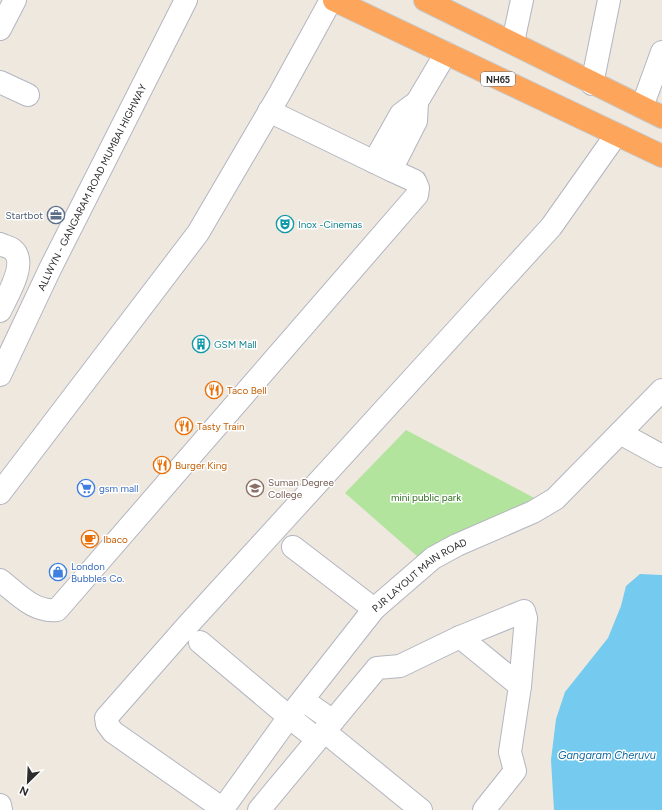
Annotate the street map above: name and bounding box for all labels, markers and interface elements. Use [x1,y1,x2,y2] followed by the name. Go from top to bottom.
[481,72,515,86] road number: NH65
[34,82,149,293] street label: ALLWYN - GANGARAM ROAD MUMBAI HIGHWAY
[46,205,66,225] office icon: Startbot
[5,209,43,222] place label: Startbot
[275,214,295,234] theatre icon: Inox -Cinemas
[298,218,363,231] place label: Inox -Cinemas
[191,334,211,354] building icon: GSM Mall
[214,338,257,351] place label: GSM Mall
[204,380,224,400] restaurant icon: Taco Bell
[227,384,267,397] place label: Taco Bell
[174,416,194,436] restaurant icon: Tasty Train
[197,420,245,433] place label: Tasty Train
[152,455,172,475] restaurant icon: Burger King
[175,459,227,472] place label: Burger King
[268,476,334,501] place label: Suman Degree College
[76,478,96,498] supermarket icon: gsm mall
[245,478,265,498] school or university icon: Suman Degree College
[99,482,139,495] place label: gsm mall
[391,491,461,504] park label: mini public park
[80,529,100,549] cafe icon: Ibaco
[103,533,128,546] place label: Ibaco
[369,535,469,615] street label: PJR LAYOUT MAIN ROAD
[71,560,124,585] place label: London Bubbles Co.
[48,562,68,582] shop icon: London Bubbles Co.
[558,749,656,762] water label: Gangaram Cheruvu
[8,762,48,802] north arrow
[18,783,31,798] text: N

